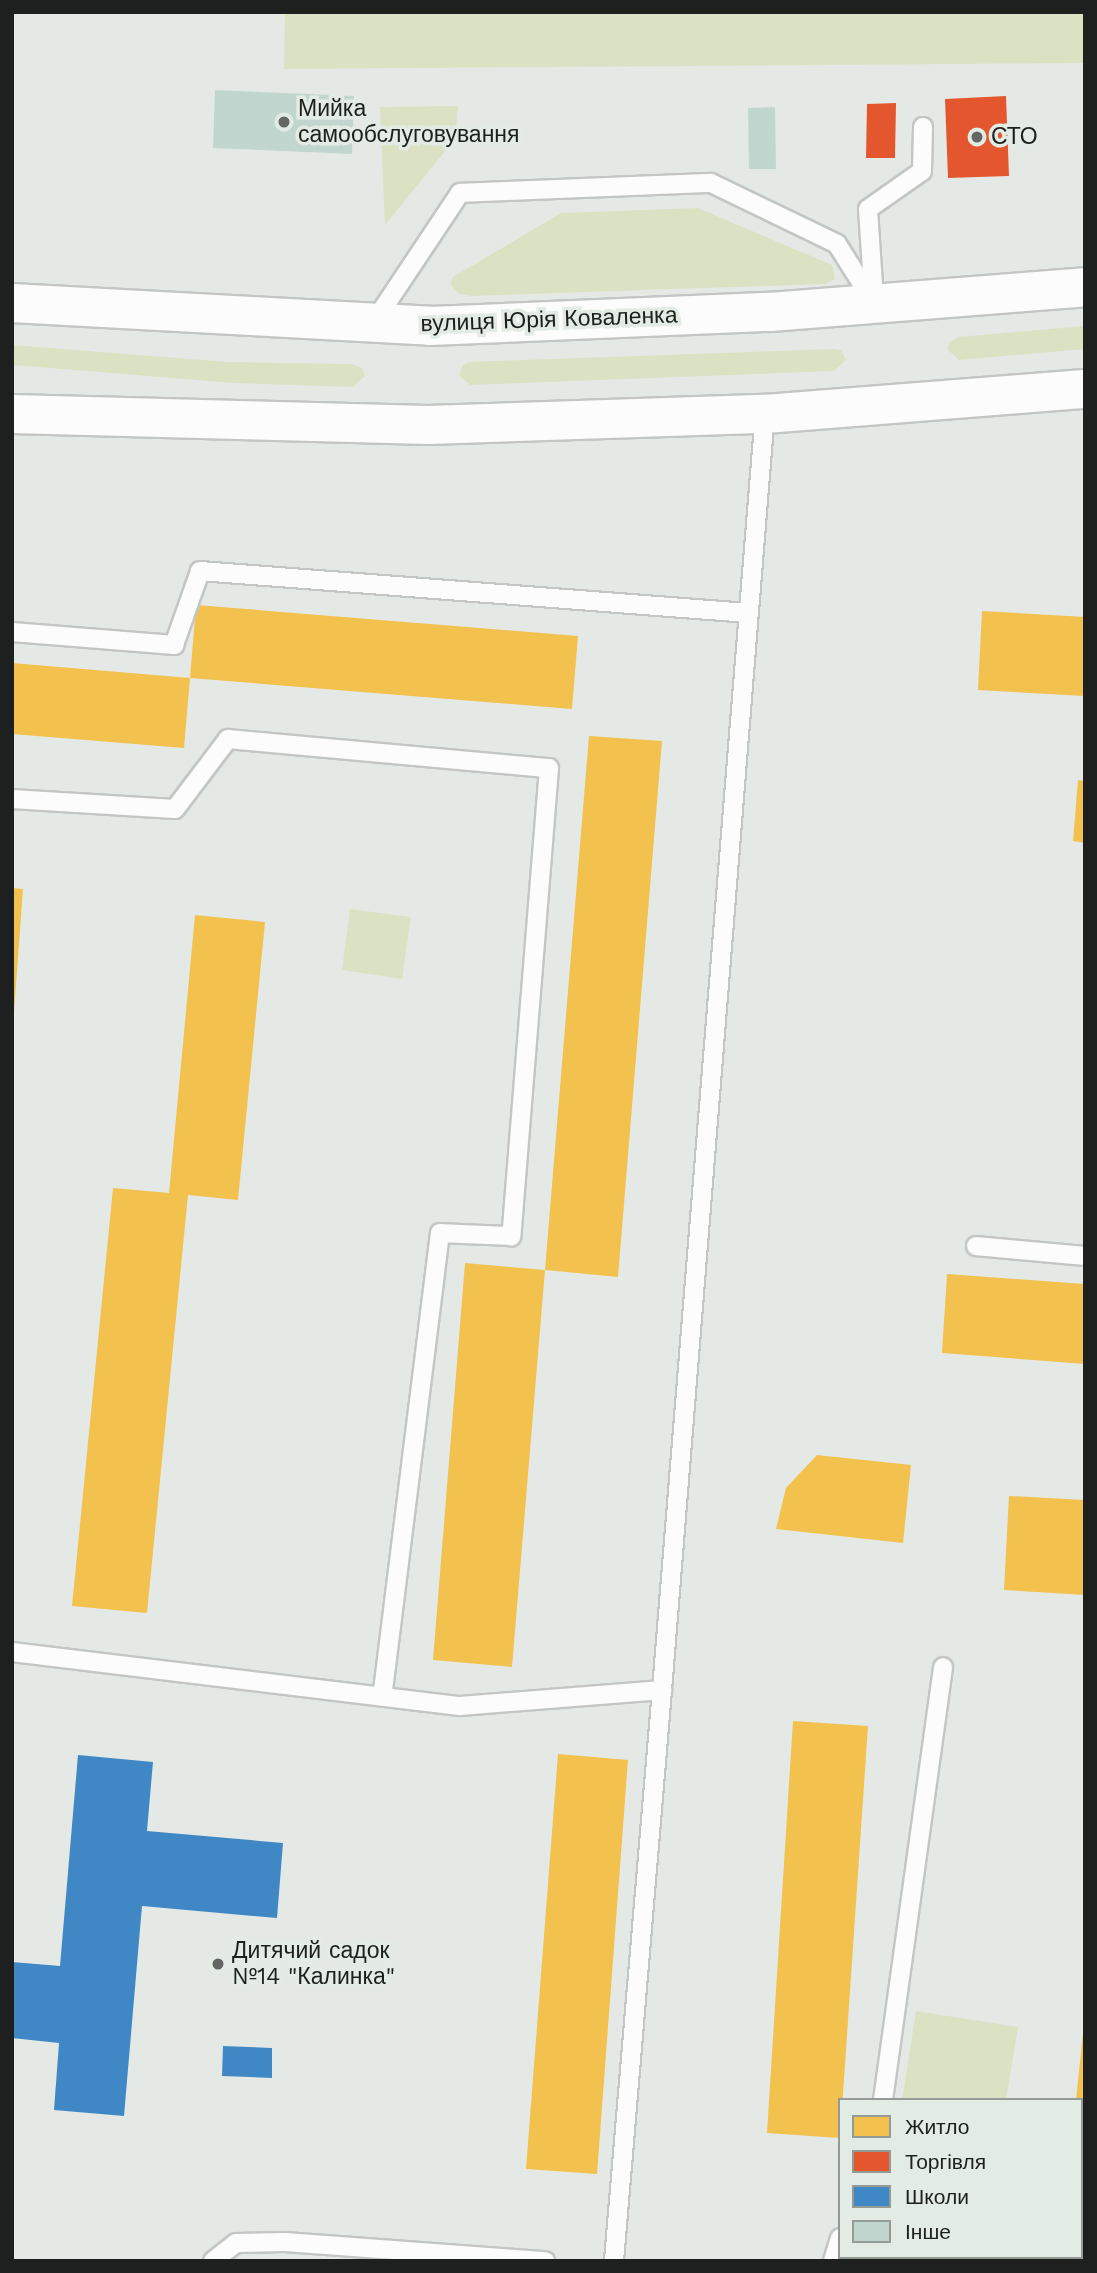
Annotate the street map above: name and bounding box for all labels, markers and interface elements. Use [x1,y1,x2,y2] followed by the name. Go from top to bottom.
[298,95,520,149] place label: Мийка самообслуговування
[276,114,292,130] marker: Мийка самообслуговування
[991,123,1038,151] place label: СТО
[969,129,985,145] marker: СТО
[420,302,678,338] street label: вулиця Юрія Коваленка
[232,1937,395,1991] place label: Дитячий садок №14 "Калинка"
[210,1956,226,1972] marker: Дитячий садок №14 "Калинка"
[838,2098,1083,2259] legend
[905,2114,969,2139] text: Житло
[905,2149,986,2174] text: Торгівля
[905,2184,969,2209] text: Школи
[905,2219,951,2244] text: Інше

